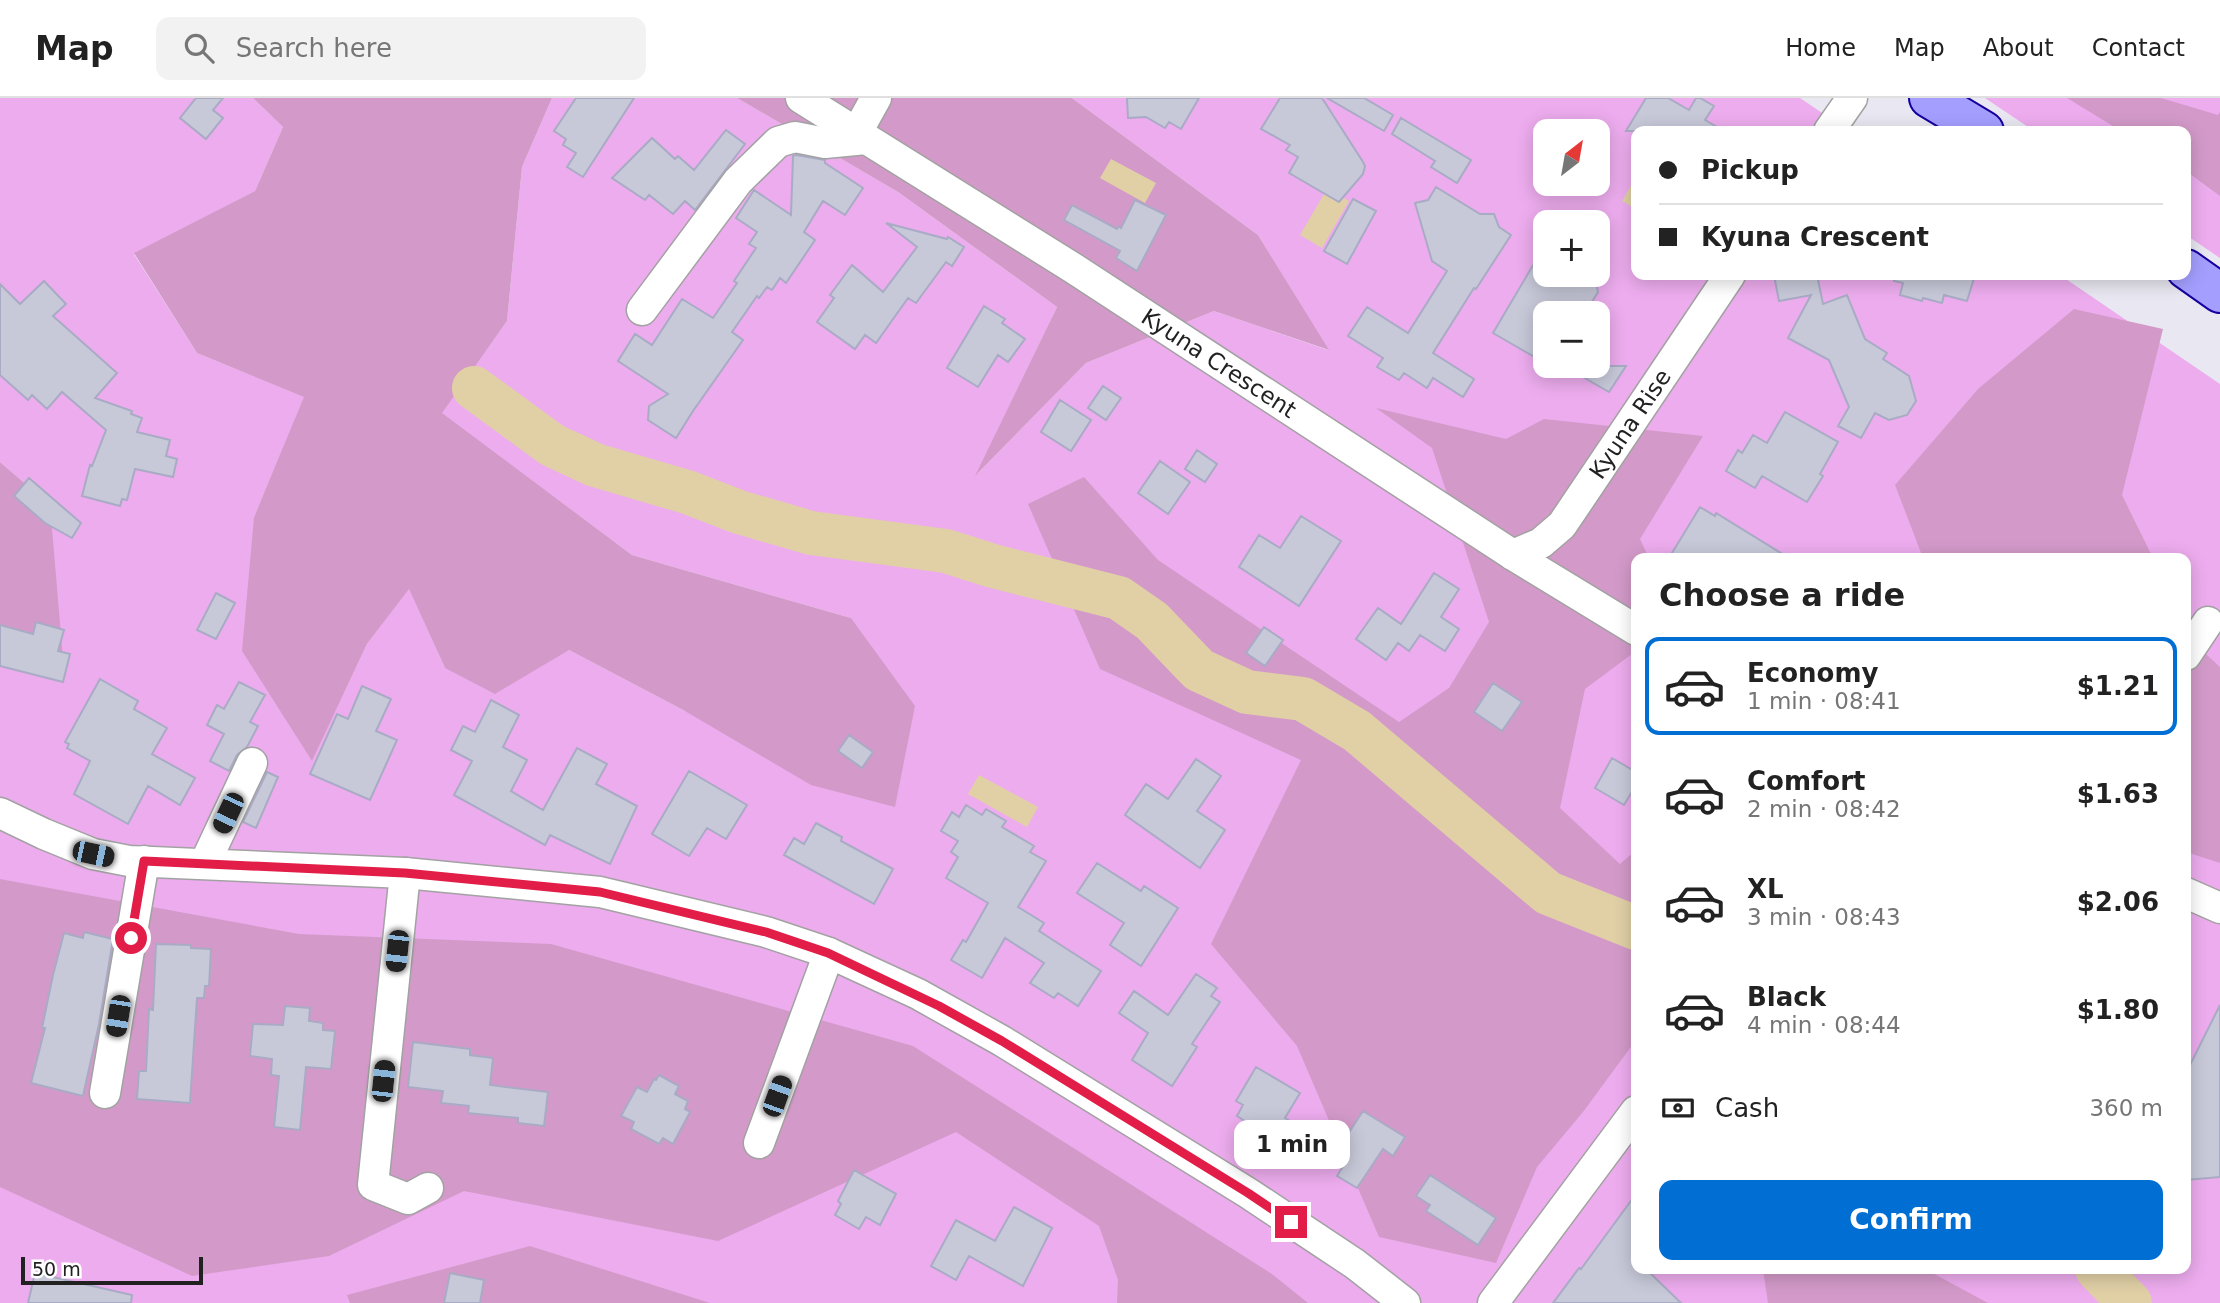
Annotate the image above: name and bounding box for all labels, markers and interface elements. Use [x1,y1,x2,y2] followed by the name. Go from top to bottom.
[156,17,646,80] search box
[35,29,114,68] text: Map
[180,29,218,67] icon: search
[236,33,392,63] text: Search here
[1785,34,1856,62] text: Home
[1894,34,1945,62] text: Map
[1983,34,2054,62] text: About
[2092,34,2185,62] text: Contact
[1533,119,1610,196] north arrow
[1533,119,1610,378] map controls
[1701,155,1799,185] text: Pickup
[1533,210,1610,287] button: +
[1701,222,1929,252] text: Kyuna Crescent
[1533,301,1610,378] button: −
[1137,303,1301,423] street label: Kyuna Crescent
[1584,364,1676,483] street label: Kyuna Rise
[1659,576,1905,614] text: Choose a ride
[1663,655,1726,718] icon: car
[1747,658,1878,688] text: Economy
[2077,671,2159,701] text: $1.21
[1747,688,1901,714] text: 1 min · 08:41
[1663,763,1726,826] icon: car
[1747,766,1865,796] text: Comfort
[2077,779,2159,809] text: $1.63
[210,790,247,836] car
[1747,796,1901,822] text: 2 min · 08:42
[71,839,116,869] car
[1663,871,1726,934] icon: car
[1747,874,1784,904] text: XL
[2077,887,2159,917] text: $2.06
[1747,904,1901,930] text: 3 min · 08:43
[115,922,147,954] route start
[385,929,410,973] car
[1663,979,1726,1042] icon: car
[1747,982,1826,1012] text: Black
[105,994,132,1038] car
[2077,995,2159,1025] text: $1.80
[1747,1012,1901,1038] text: 4 min · 08:44
[371,1059,396,1103] car
[760,1073,795,1119] car
[1659,1089,1697,1127] icon: cash
[1715,1093,1779,1123] text: Cash
[2089,1095,2163,1121] text: 360 m
[1233,1121,1349,1170] callout: 1 min
[1256,1131,1328,1157] text: 1 min
[1659,1180,2163,1260] button: Confirm
[1275,1206,1307,1238] route end
[21,1254,203,1286] scale bar
[32,1258,81,1280] text: 50 m

